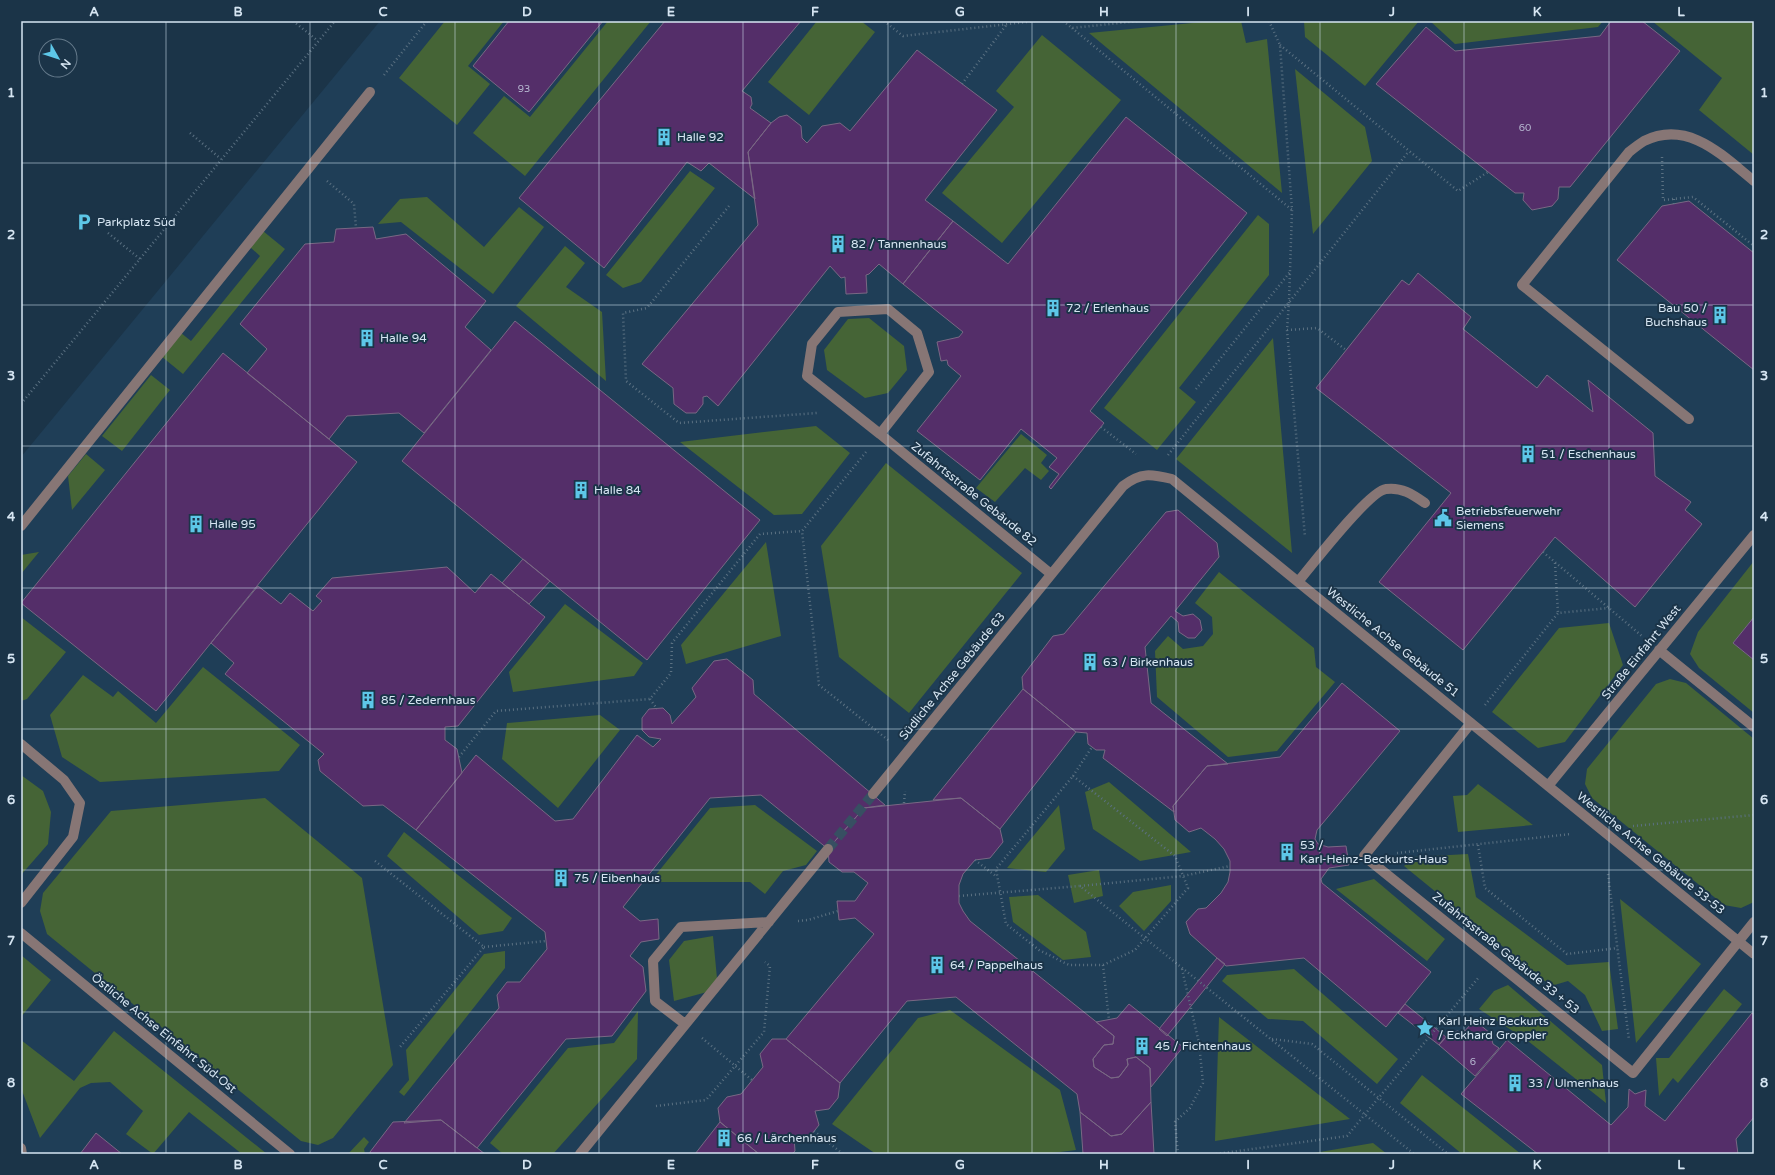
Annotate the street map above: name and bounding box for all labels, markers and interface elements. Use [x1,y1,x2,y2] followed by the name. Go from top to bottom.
[89,4,99,20] text: A
[233,4,243,20] text: B
[378,4,388,20] text: C
[522,4,532,20] text: D
[667,4,675,20] text: E
[811,4,819,20] text: F
[955,4,965,20] text: G
[1099,4,1109,20] text: H
[1246,4,1250,20] text: I
[1388,4,1395,20] text: J
[1533,4,1542,20] text: K
[1677,4,1685,20] text: L
[38,38,78,78] north arrow
[58,56,73,72] text: N
[518,83,530,95] house number: 93
[7,85,15,101] text: 1
[1760,85,1768,101] text: 1
[1519,122,1531,134] house number: 60
[654,127,674,147] building icon: Halle 92
[677,130,724,144] place label: Halle 92
[74,212,94,232] parking icon: Parkplatz Süd
[97,215,176,229] place label: Parkplatz Süd
[7,227,15,243] text: 2
[1760,227,1768,243] text: 2
[828,234,848,254] building icon: 82 / Tannenhaus
[851,237,947,251] place label: 82 / Tannenhaus
[1043,298,1063,318] building icon: 72 / Erlenhaus
[1066,301,1149,315] place label: 72 / Erlenhaus
[1645,301,1707,329] place label: Bau 50 / Buchshaus
[1710,305,1730,325] building icon: Bau 50 / Buchshaus
[357,328,377,348] building icon: Halle 94
[380,331,427,345] place label: Halle 94
[7,368,15,384] text: 3
[1760,368,1768,384] text: 3
[909,439,1039,549] street label: Zufahrtsstraße Gebäude 82
[1518,444,1538,464] building icon: 51 / Eschenhaus
[1541,447,1636,461] place label: 51 / Eschenhaus
[571,480,591,500] building icon: Halle 84
[594,483,641,497] place label: Halle 84
[1456,504,1562,532] place label: Betriebsfeuerwehr Siemens
[1433,508,1453,528] public building icon: Betriebsfeuerwehr Siemens
[7,509,16,525] text: 4
[1760,509,1769,525] text: 4
[186,514,206,534] building icon: Halle 95
[209,517,256,531] place label: Halle 95
[1324,584,1462,700] street label: Westliche Achse Gebäude 51
[1599,602,1684,702] street label: Straße Einfahrt West
[896,609,1008,743] street label: Südliche Achse Gebäude 63
[7,651,15,667] text: 5
[1760,651,1768,667] text: 5
[1080,652,1100,672] building icon: 63 / Birkenhaus
[1103,655,1193,669] place label: 63 / Birkenhaus
[358,690,378,710] building icon: 85 / Zedernhaus
[381,693,476,707] place label: 85 / Zedernhaus
[1574,789,1728,917] street label: Westliche Achse Gebäude 33-53
[7,792,15,808] text: 6
[1760,792,1768,808] text: 6
[1300,838,1448,866] place label: 53 / Karl-Heinz-Beckurts-Haus
[1277,842,1297,862] building icon: 53 / Karl-Heinz-Beckurts-Haus
[551,868,571,888] building icon: 75 / Eibenhaus
[574,871,660,885] place label: 75 / Eibenhaus
[1430,889,1582,1017] street label: Zufahrtsstraße Gebäude 33 + 53
[7,933,15,949] text: 7
[1760,933,1768,949] text: 7
[927,955,947,975] building icon: 64 / Pappelhaus
[950,958,1043,972] place label: 64 / Pappelhaus
[89,970,240,1096] street label: Östliche Achse Einfahrt Süd-Ost
[1438,1014,1549,1042] place label: Karl Heinz Beckurts / Eckhard Groppler
[1415,1018,1435,1038] place icon: Karl Heinz Beckurts / Eckhard Groppler
[1132,1036,1152,1056] building icon: 45 / Fichtenhaus
[1155,1039,1251,1053] place label: 45 / Fichtenhaus
[1470,1056,1476,1068] house number: 6
[1505,1073,1525,1093] building icon: 33 / Ulmenhaus
[7,1075,15,1091] text: 8
[1760,1075,1768,1091] text: 8
[1528,1076,1619,1090] place label: 33 / Ulmenhaus
[714,1128,734,1148] building icon: 66 / Lärchenhaus
[737,1131,837,1145] place label: 66 / Lärchenhaus
[89,1157,99,1173] text: A
[233,1157,243,1173] text: B
[378,1157,388,1173] text: C
[522,1157,532,1173] text: D
[667,1157,675,1173] text: E
[811,1157,819,1173] text: F
[955,1157,965,1173] text: G
[1099,1157,1109,1173] text: H
[1246,1157,1250,1173] text: I
[1388,1157,1395,1173] text: J
[1533,1157,1542,1173] text: K
[1677,1157,1685,1173] text: L

